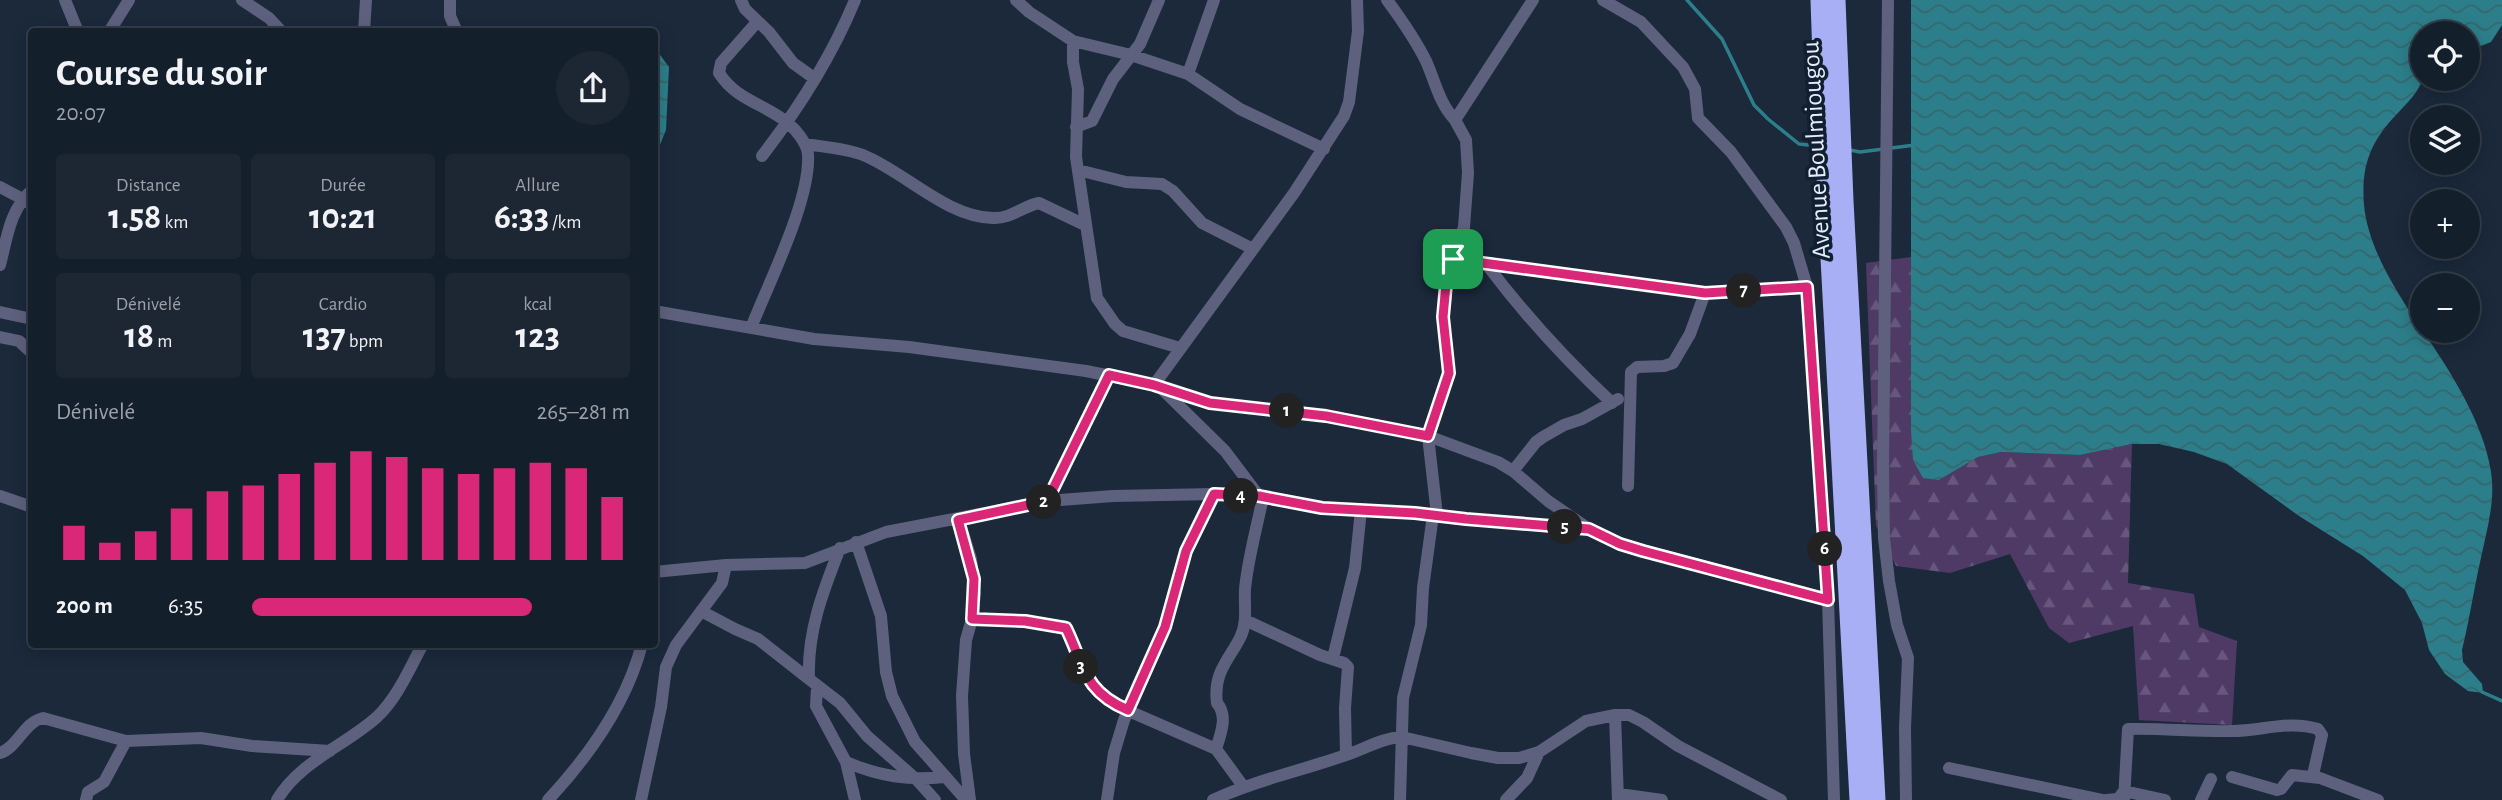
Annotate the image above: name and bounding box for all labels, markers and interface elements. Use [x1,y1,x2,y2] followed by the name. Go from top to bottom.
[2410,21,2480,343] map controls
[2410,21,2480,91] button: locate
[1797,40,1835,260] street label: Avenue Boulmiougou
[556,51,630,125] button: share
[56,55,267,93] text: Course du soir
[56,102,106,125] text: 20:07
[2410,105,2480,175] button: layers
[116,176,181,195] text: Distance
[320,176,366,195] text: Durée
[515,176,560,195] text: Allure
[2410,189,2480,259] button: +
[108,200,161,235] text: 1.58
[309,200,377,235] text: 10:21
[494,200,549,235] text: 6:33
[161,213,188,232] text: km
[549,213,581,232] text: /km
[1423,229,1483,289] pin
[1434,240,1472,278] icon: arrive
[2410,273,2480,343] button: −
[1726,274,1762,308] pin: 7
[1739,281,1748,300] text: 7
[116,295,181,314] text: Dénivelé
[319,295,367,314] text: Cardio
[523,295,552,314] text: kcal
[124,319,154,354] text: 18
[303,319,346,354] text: 137
[516,319,560,354] text: 123
[154,332,172,351] text: m
[346,332,383,351] text: bpm
[1270,394,1304,428] pin: 1
[56,401,135,424] text: Dénivelé
[537,401,630,424] text: 265–281 m
[1283,401,1290,420] text: 1
[1224,478,1258,514] pin: 4
[1026,484,1062,520] pin: 2
[1236,486,1245,505] text: 4
[1039,492,1048,511] text: 2
[1548,510,1582,544] pin: 5
[1560,517,1569,536] text: 5
[1808,532,1842,566] pin: 6
[1820,539,1829,558] text: 6
[56,595,113,618] text: 200 m
[168,595,203,618] text: 6:35
[1064,650,1098,684] pin: 3
[1076,657,1085,676] text: 3

